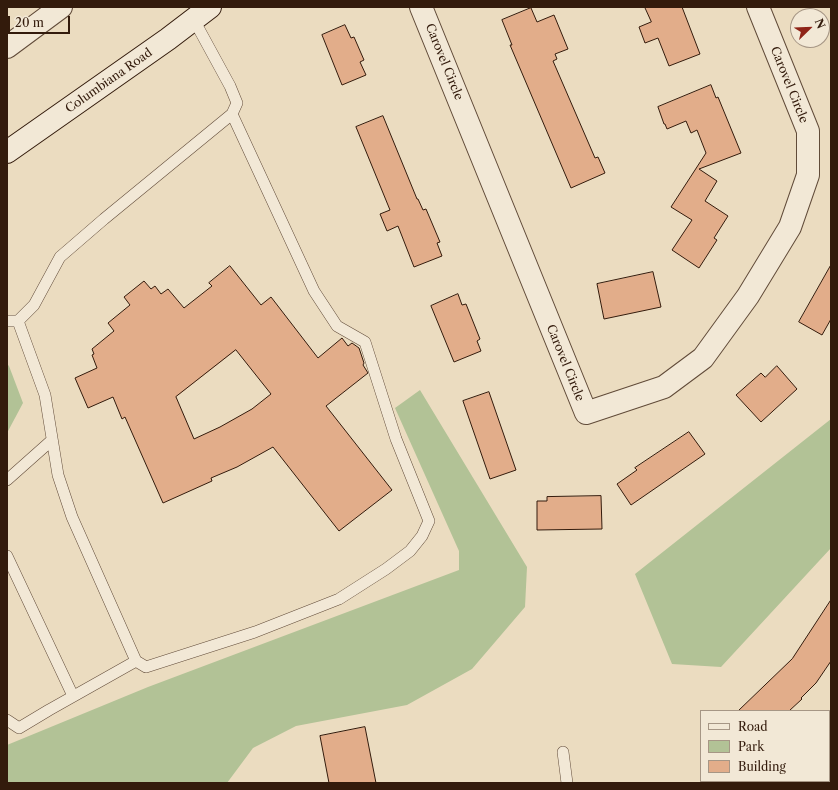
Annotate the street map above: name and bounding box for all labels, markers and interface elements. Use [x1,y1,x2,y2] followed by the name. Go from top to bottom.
[10,8,72,34] scale bar
[790,8,830,48] north arrow
[15,15,44,30] text: 20 m
[812,17,828,31] text: N
[422,22,466,102] street label: Carovel Circle
[767,45,811,125] street label: Carovel Circle
[63,46,155,116] street label: Columbiana Road
[543,323,587,403] street label: Carovel Circle
[700,710,830,782] legend
[738,719,768,734] text: Road
[738,739,764,754] text: Park
[738,759,786,774] text: Building

